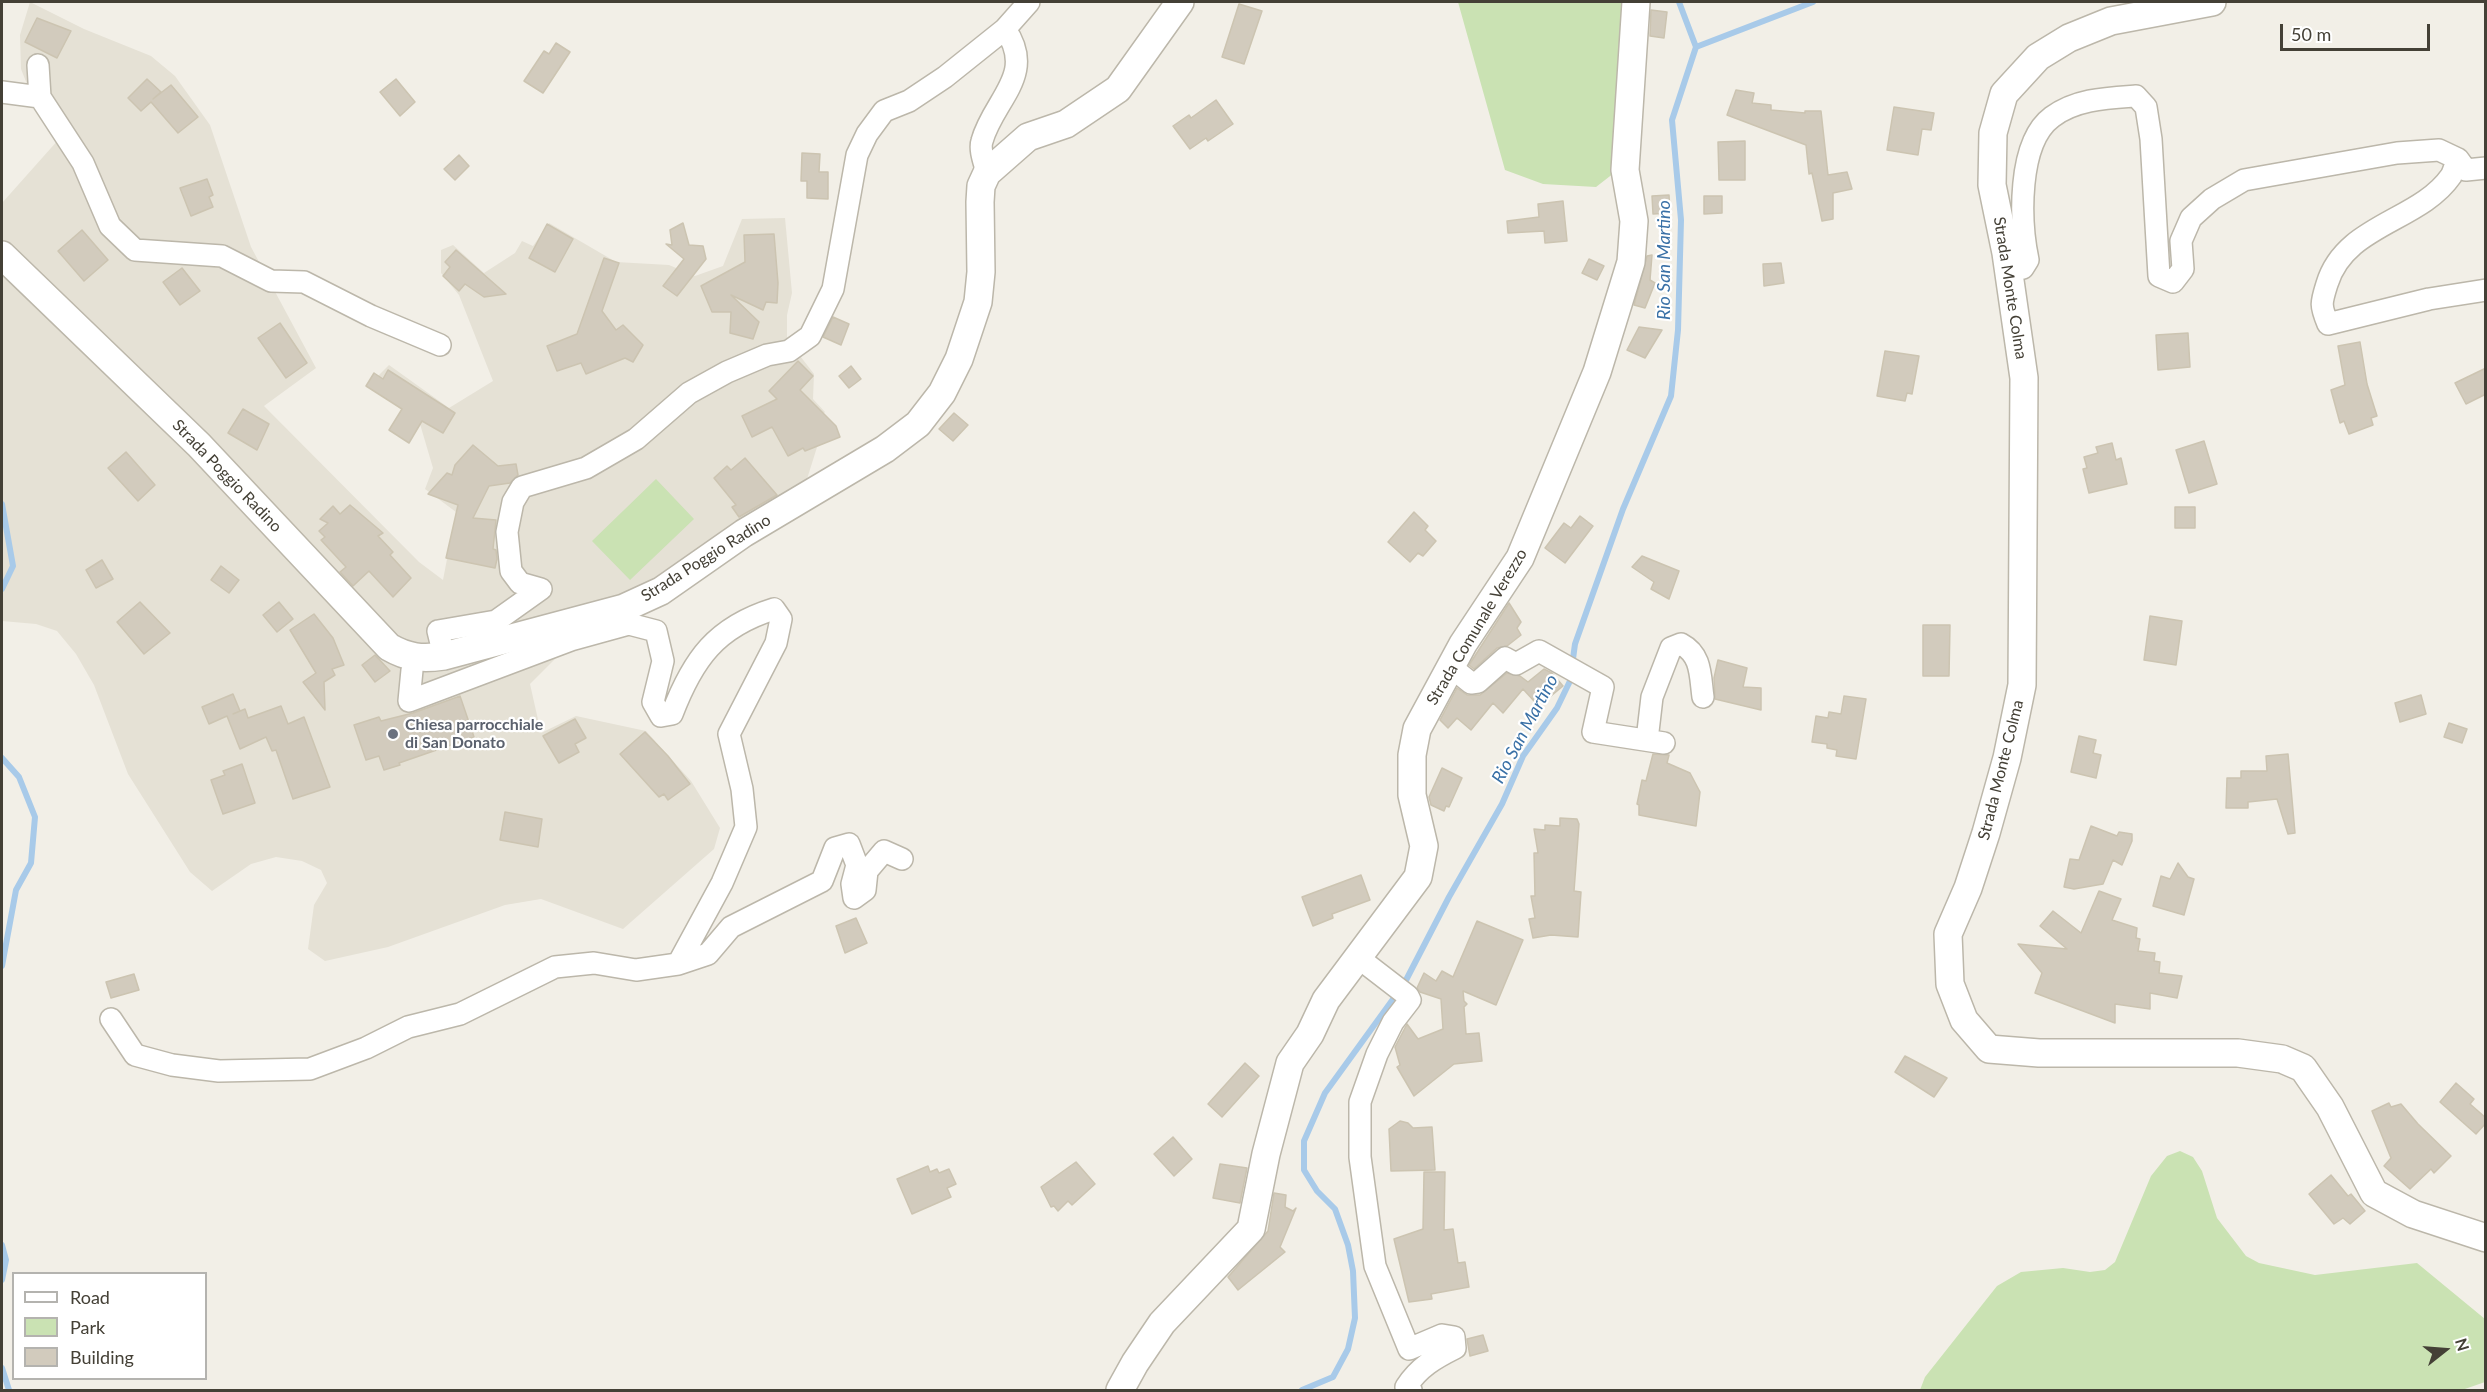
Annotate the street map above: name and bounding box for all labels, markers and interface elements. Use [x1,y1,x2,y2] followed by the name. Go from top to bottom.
[2283,12,2433,50] scale bar
[2291,23,2331,45] text: 50 m
[1653,200,1675,320] water label: Rio San Martino
[1989,215,2031,361] street label: Strada Monte Colma
[168,416,286,536] street label: Strada Poggio Radino
[638,510,774,606] street label: Strada Poggio Radino
[1423,545,1531,709] street label: Strada Comunale Verezzo
[1487,671,1563,787] water label: Rio San Martino
[1974,698,2028,842] street label: Strada Monte Colma
[405,715,543,753] place label: Chiesa parrocchiale di San Donato
[386,727,400,741] marker: Chiesa parrocchiale di San Donato
[12,1272,207,1380] legend
[70,1286,110,1308] text: Road
[70,1316,105,1338] text: Park
[2415,1320,2475,1380] north arrow
[2452,1336,2474,1353] text: N
[70,1346,134,1368] text: Building

